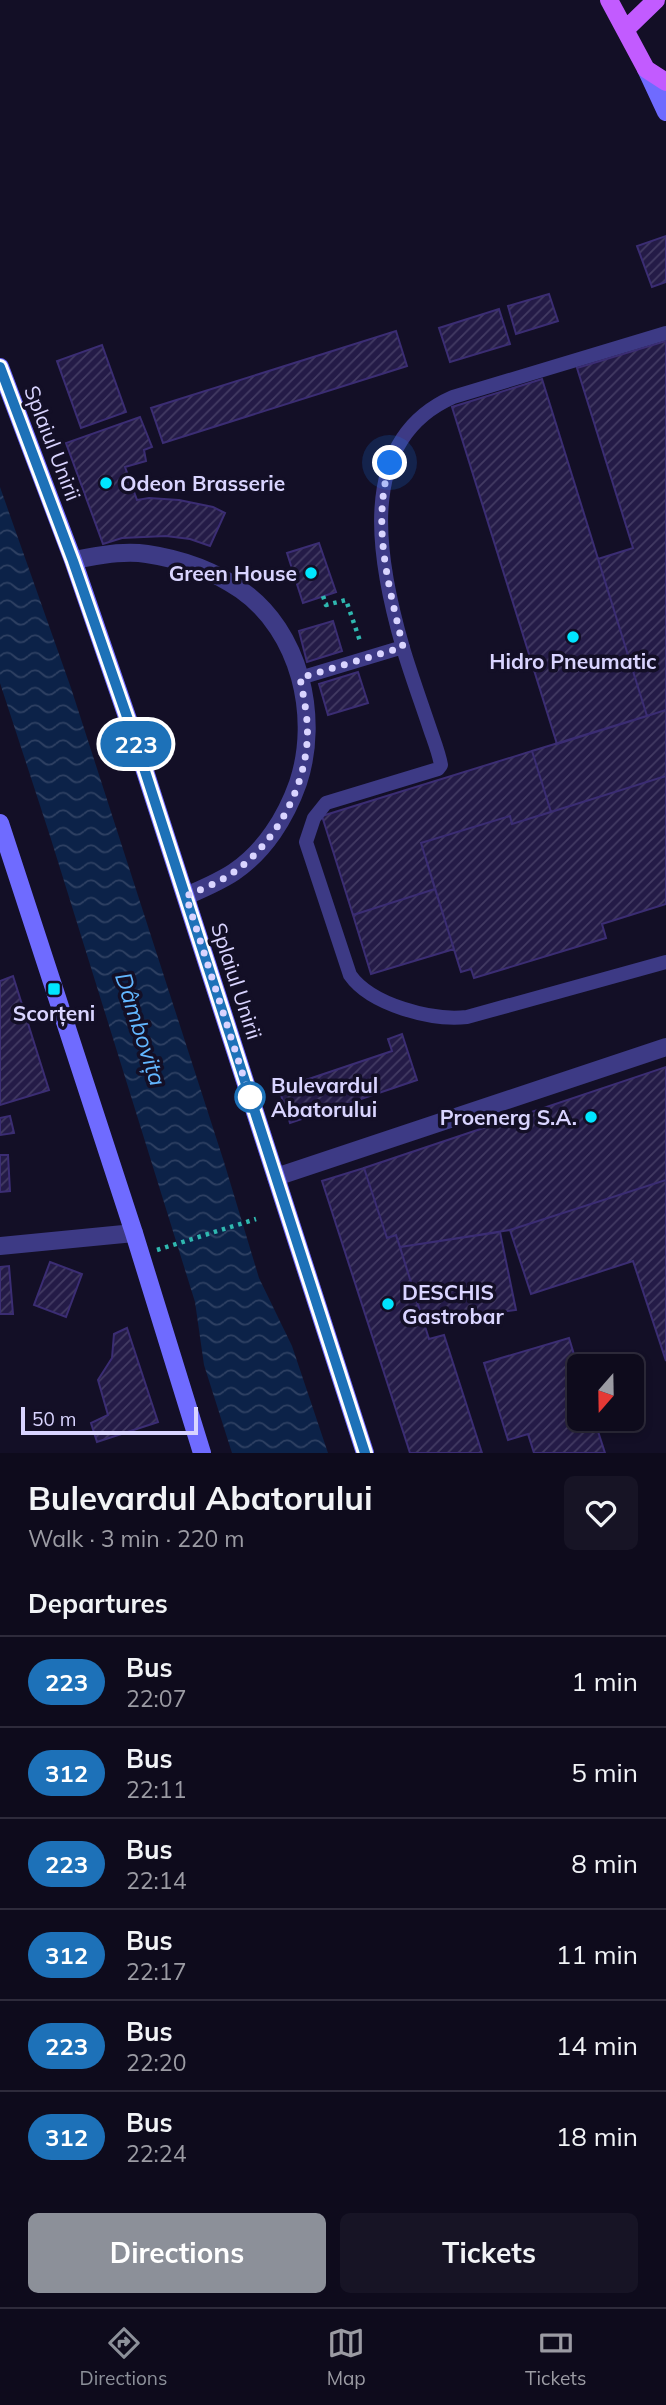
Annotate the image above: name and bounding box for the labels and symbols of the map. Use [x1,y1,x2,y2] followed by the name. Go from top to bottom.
[19,382,87,504] street label: Splaiul Unirii
[372,445,407,480] your location
[120,470,285,496] place label: Odeon Brasserie
[98,475,114,491] marker: Odeon Brasserie
[169,560,297,586] place label: Green House
[303,565,319,581] marker: Green House
[565,629,581,645] marker: Hidro Pneumatic
[489,648,657,674] place label: Hidro Pneumatic
[96,721,176,767] line badge: 223
[206,919,268,1043] street label: Splaiul Unirii
[108,969,173,1090] water label: Dâmbovița
[46,981,62,997] marker: Scorțeni
[13,1000,95,1027] place label: Scorțeni
[271,1072,378,1122] place label: Bulevardul Abatorului
[235,1082,265,1112] marker: Bulevardul Abatorului
[440,1104,577,1130] place label: Proenerg S.A.
[583,1109,599,1125] marker: Proenerg S.A.
[402,1279,504,1329] place label: DESCHIS Gastrobar
[380,1296,396,1312] marker: DESCHIS Gastrobar
[567,1354,644,1432] north arrow
[21,1404,198,1436] scale bar

